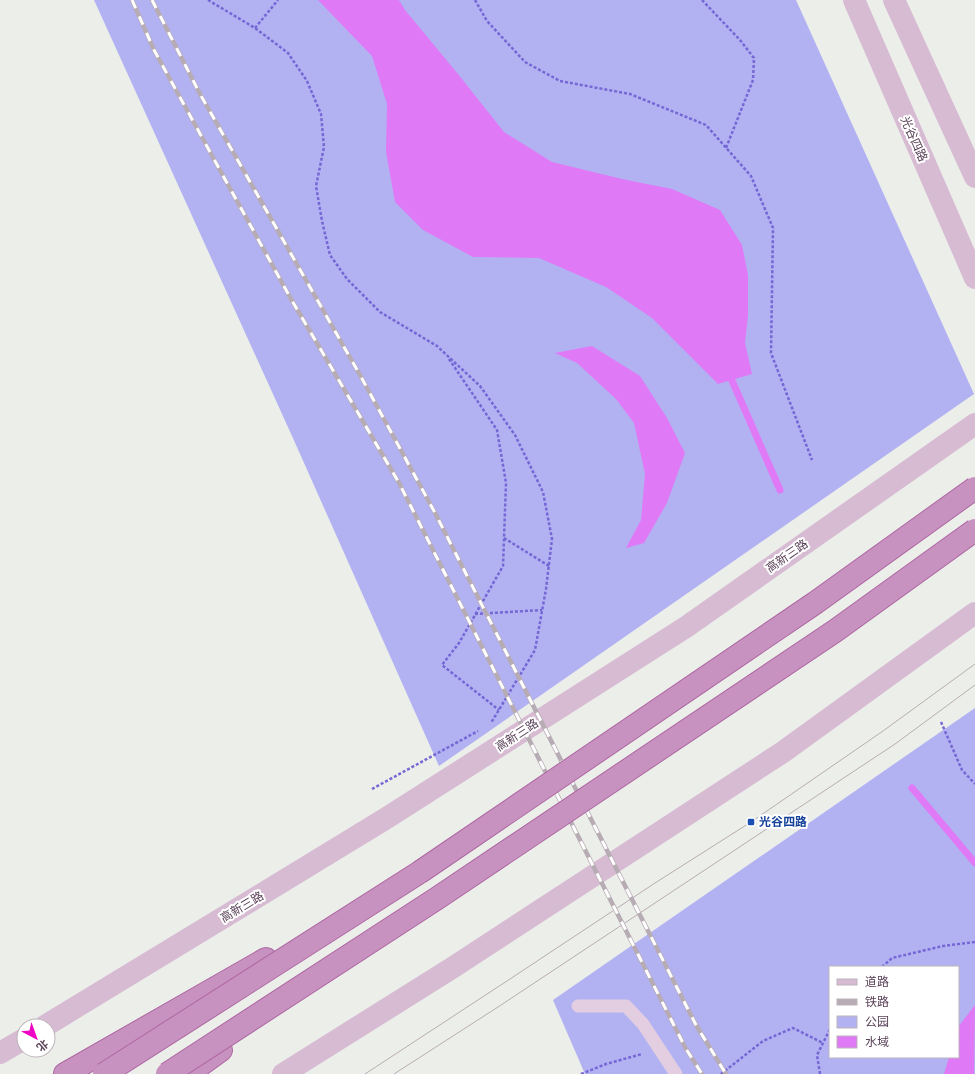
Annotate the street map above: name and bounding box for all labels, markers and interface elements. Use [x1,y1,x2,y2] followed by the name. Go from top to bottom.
[898,114,930,164] street label: 光谷四路
[763,536,811,576] street label: 高新三路
[493,716,541,754] street label: 高新三路
[759,815,807,829] place label: 光谷四路
[746,817,756,827] marker: 光谷四路
[218,889,266,925] street label: 高新三路
[829,966,959,1058] legend
[865,975,889,989] text: 道路
[865,995,889,1009] text: 铁路
[865,1015,889,1029] text: 公园
[16,1018,56,1058] north arrow
[865,1035,889,1049] text: 水域
[34,1037,51,1054] text: 北

